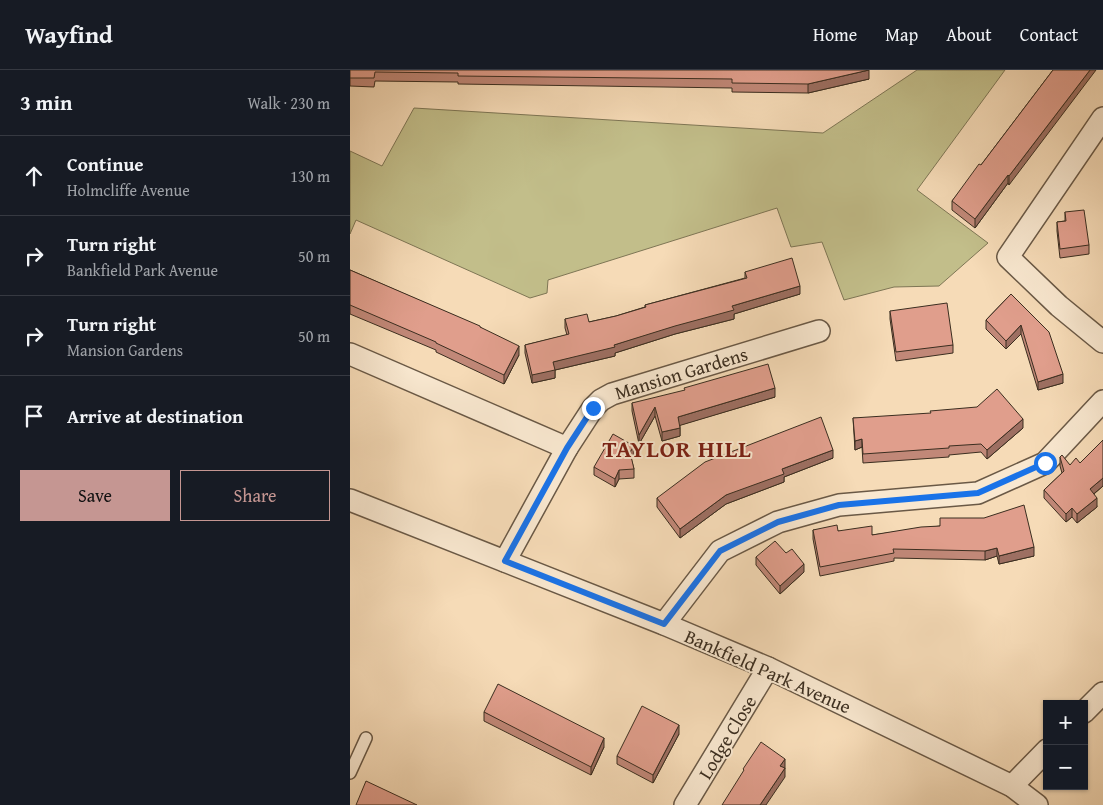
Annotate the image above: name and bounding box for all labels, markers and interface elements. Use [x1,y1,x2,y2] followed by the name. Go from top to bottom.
[25,17,113,52] text: Wayfind
[813,21,857,48] text: Home
[885,21,918,48] text: Map
[946,21,992,48] text: About
[1020,21,1078,48] text: Contact
[20,87,72,118] text: 3 min
[247,91,330,115] text: Walk · 230 m
[67,150,144,178] text: Continue
[20,162,48,190] icon: ahead
[290,164,330,188] text: 130 m
[67,178,190,202] text: Holmcliffe Avenue
[67,230,156,258] text: Turn right
[20,242,48,270] icon: right
[298,244,330,268] text: 50 m
[67,258,218,282] text: Bankfield Park Avenue
[67,310,156,338] text: Turn right
[20,322,48,350] icon: right
[298,324,330,348] text: 50 m
[67,338,183,362] text: Mansion Gardens
[611,339,751,407] street label: Mansion Gardens
[582,397,605,420] route end
[20,402,48,430] icon: arrive
[67,402,243,430] text: Arrive at destination
[602,431,752,466] district label: TAYLOR HILL
[1034,452,1057,475] route start
[20,470,170,521] button: Save
[180,470,330,521] button: Share
[680,622,856,720] street label: Bankfield Park Avenue
[691,690,763,784] street label: Lodge Close
[1043,700,1088,790] map controls
[1043,700,1088,745] button: +
[1043,745,1088,790] button: −

